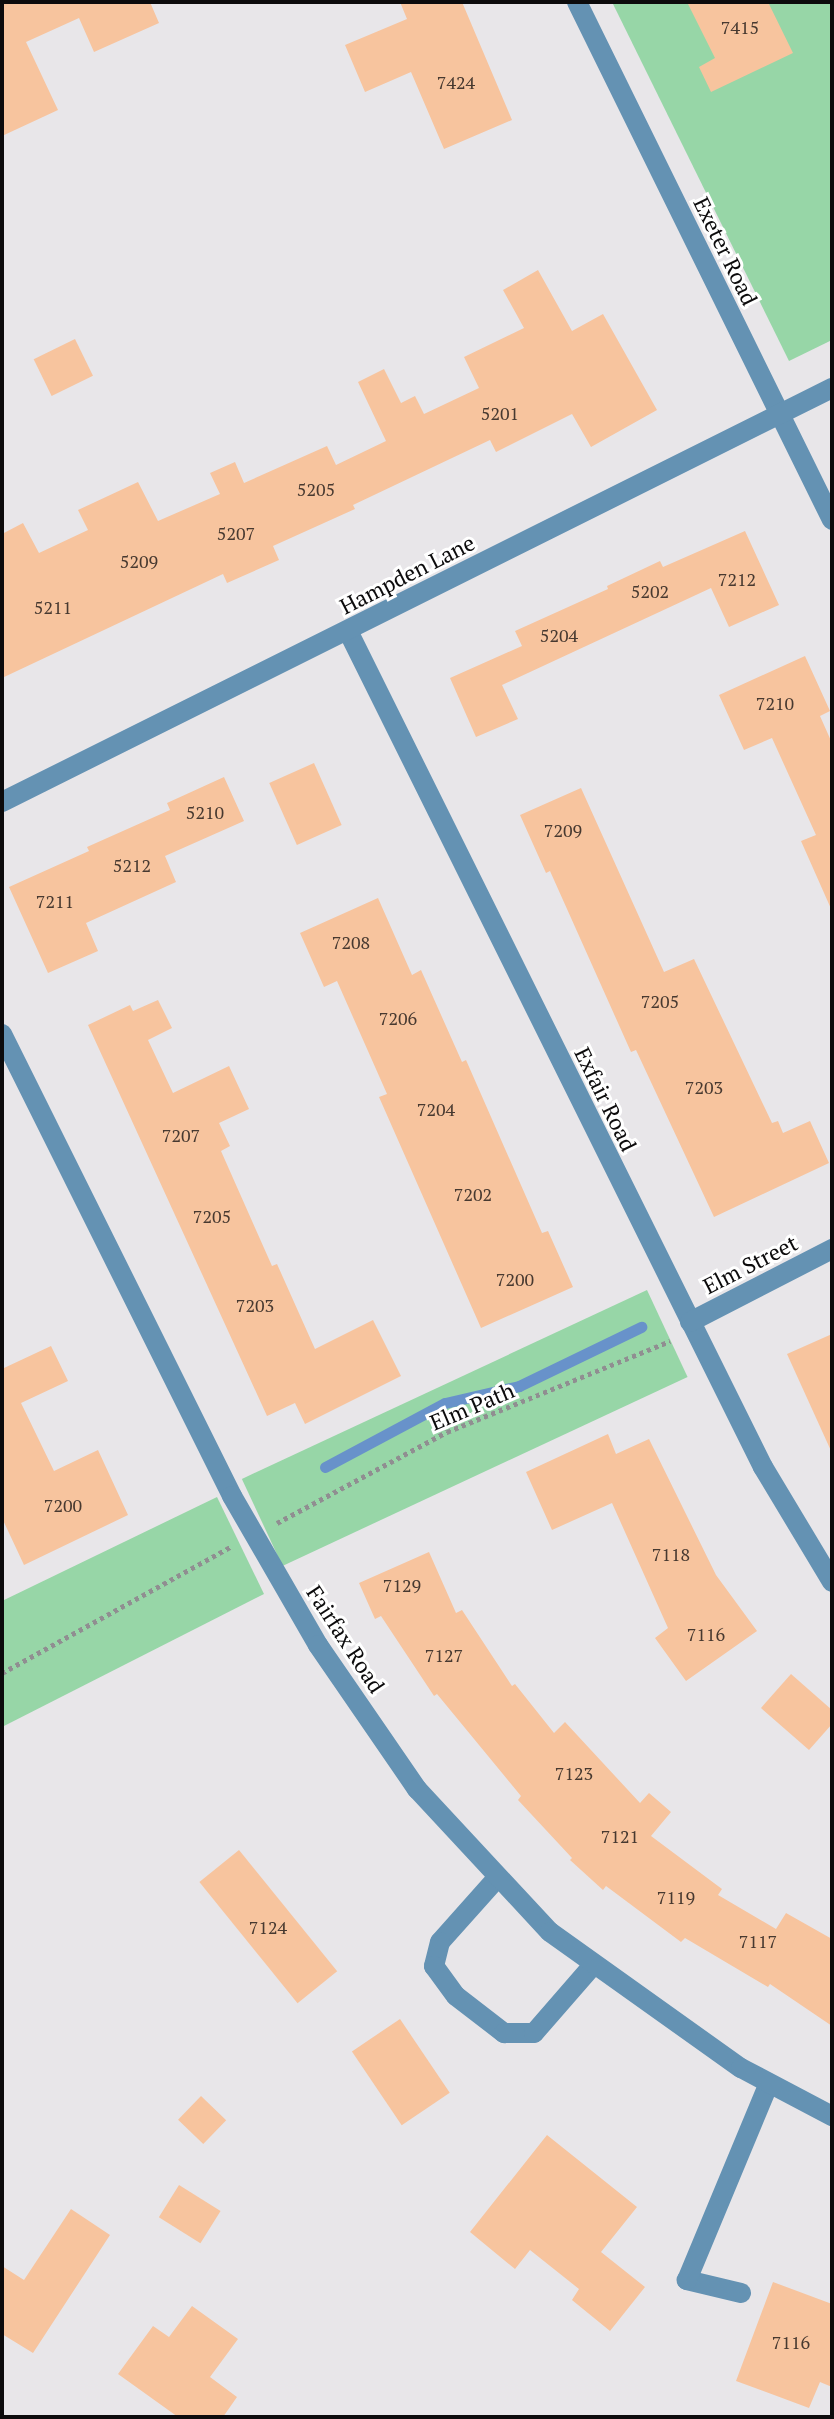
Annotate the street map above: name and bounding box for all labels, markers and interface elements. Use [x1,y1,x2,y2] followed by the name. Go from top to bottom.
[721,16,759,38] house number: 7415
[437,71,475,93] house number: 7424
[688,193,764,309] street label: Exeter Road
[481,402,519,424] house number: 5201
[297,478,335,500] house number: 5205
[217,522,255,544] house number: 5207
[335,529,479,619] street label: Hampden Lane
[120,550,158,572] house number: 5209
[718,568,756,590] house number: 7212
[631,580,669,602] house number: 5202
[34,596,72,618] house number: 5211
[540,624,578,646] house number: 5204
[756,692,794,714] house number: 7210
[186,801,224,823] house number: 5210
[544,819,582,841] house number: 7209
[113,854,151,876] house number: 5212
[36,890,74,912] house number: 7211
[332,931,370,953] house number: 7208
[641,990,679,1012] house number: 7205
[379,1007,417,1029] house number: 7206
[570,1043,642,1155] street label: Exfair Road
[685,1076,723,1098] house number: 7203
[417,1098,455,1120] house number: 7204
[162,1124,200,1146] house number: 7207
[454,1183,492,1205] house number: 7202
[193,1205,231,1227] house number: 7205
[698,1229,802,1299] street label: Elm Street
[496,1268,534,1290] house number: 7200
[236,1294,274,1316] house number: 7203
[426,1376,518,1436] street label: Elm Path
[44,1494,82,1516] house number: 7200
[652,1543,690,1565] house number: 7118
[383,1574,421,1596] house number: 7129
[302,1580,390,1698] street label: Fairfax Road
[687,1623,725,1645] house number: 7116
[425,1644,463,1666] house number: 7127
[555,1762,593,1784] house number: 7123
[601,1825,639,1847] house number: 7121
[657,1886,695,1908] house number: 7119
[249,1916,287,1938] house number: 7124
[739,1930,777,1952] house number: 7117
[772,2331,810,2353] house number: 7116

